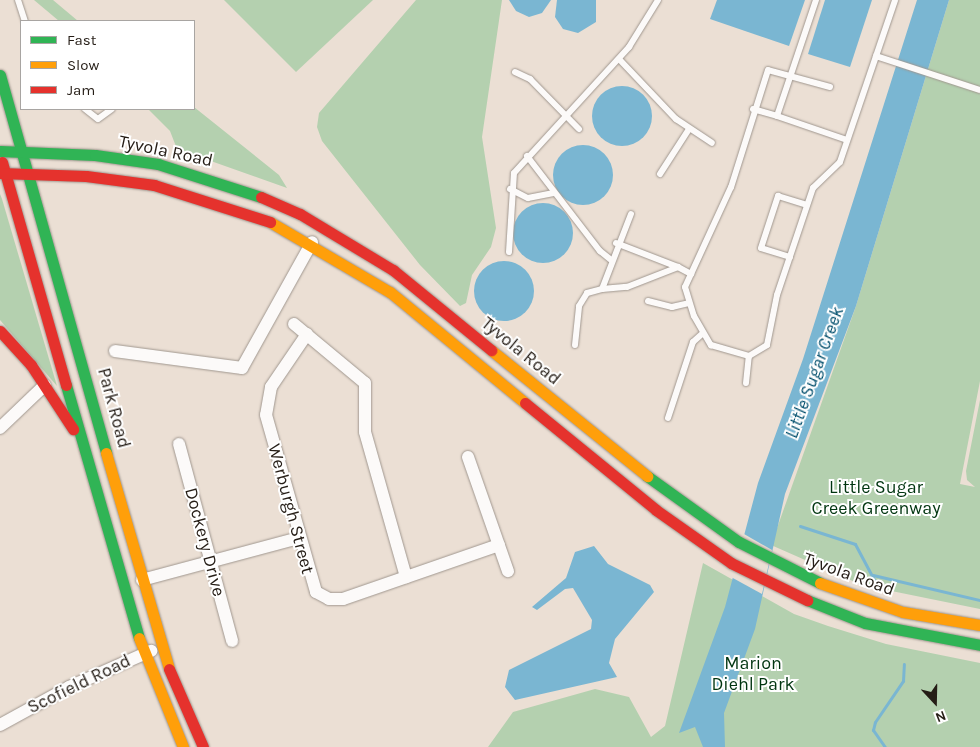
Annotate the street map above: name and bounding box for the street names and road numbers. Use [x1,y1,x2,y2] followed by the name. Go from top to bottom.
[117,131,215,171] street label: Tyvola Road
[477,313,565,389] street label: Tyvola Road
[93,365,135,451] street label: Park Road
[263,442,319,576] street label: Werburgh Street
[180,485,230,599] street label: Dockery Drive
[800,548,898,600] street label: Tyvola Road
[24,650,134,718] street label: Scofield Road

